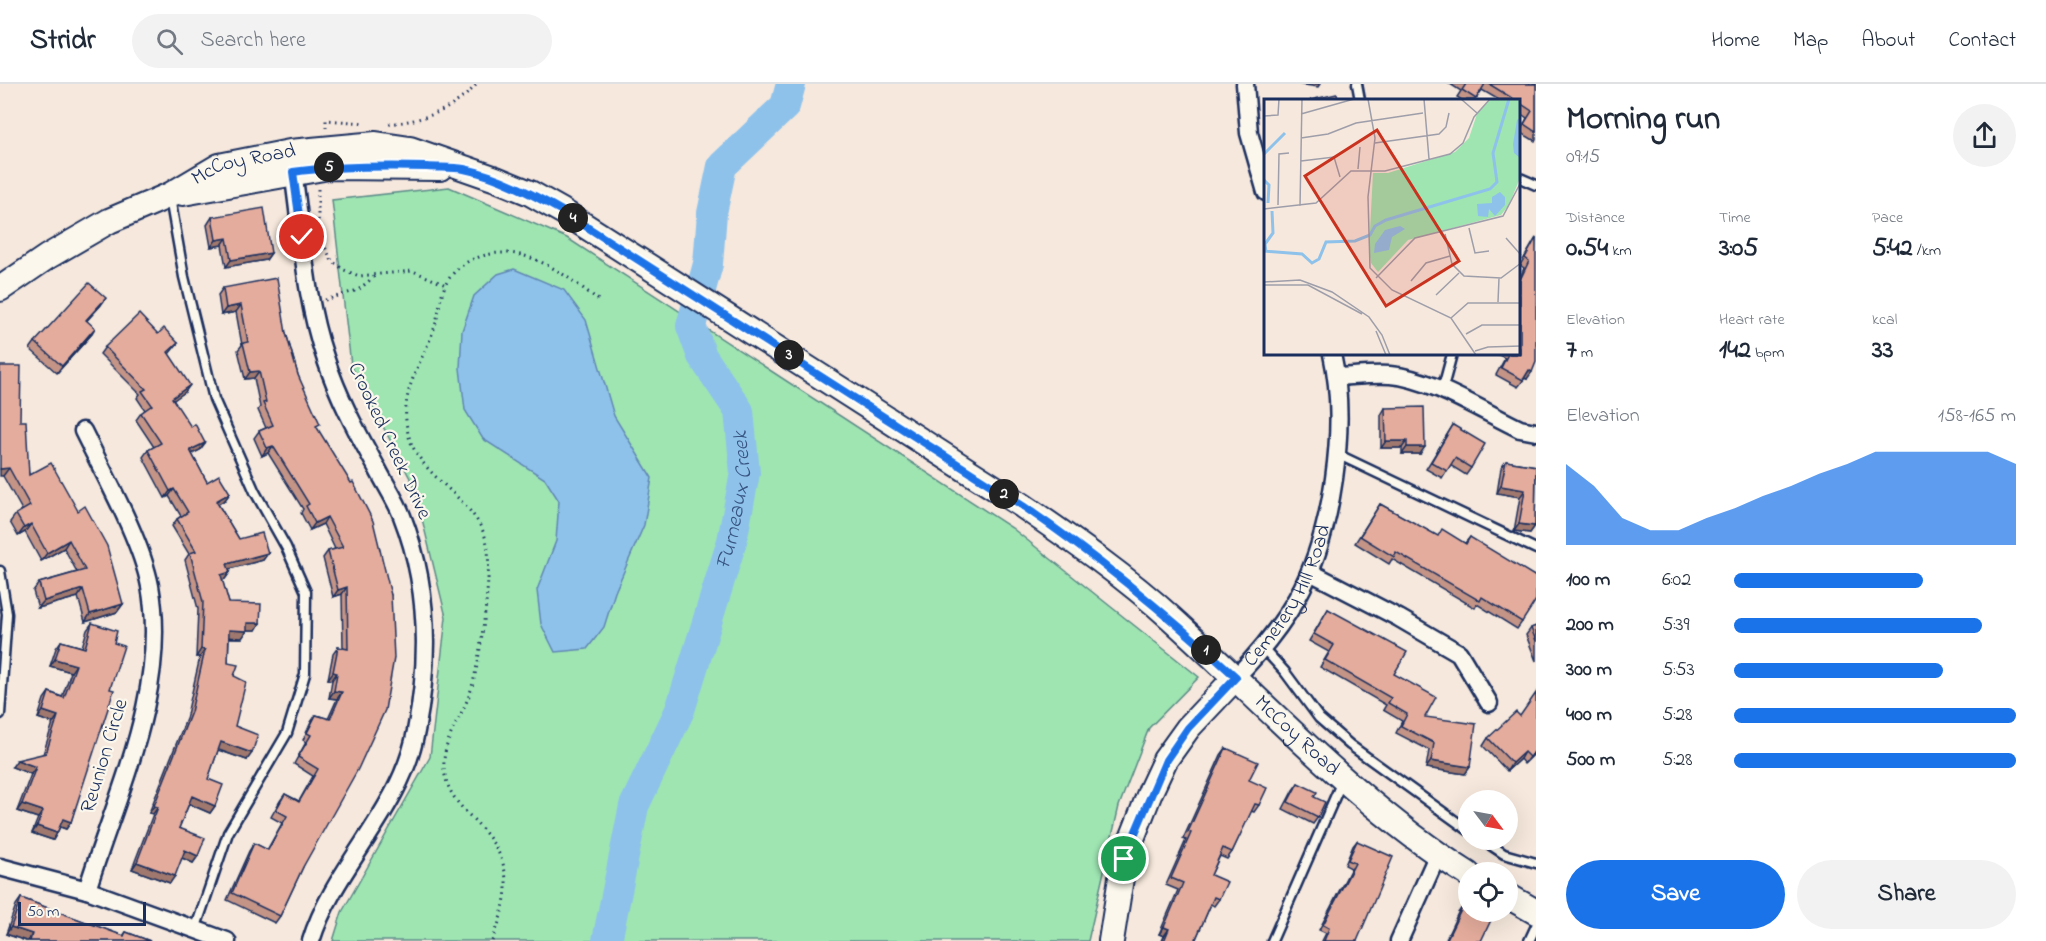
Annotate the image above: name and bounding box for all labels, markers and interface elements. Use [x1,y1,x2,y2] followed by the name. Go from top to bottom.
[132,14,552,68] search box
[30,21,96,62] text: Stridr
[153,25,186,58] icon: search
[201,25,306,57] text: Search here
[1711,26,1760,56] text: Home
[1793,26,1828,56] text: Map
[1861,26,1915,56] text: About
[1948,26,2016,56] text: Contact
[1566,96,1720,144] text: Morning run
[1264,99,1521,356] inset map
[1953,104,2016,167] button: share
[186,136,298,194] street label: McCoy Road
[1566,143,1600,172] text: 09:15
[314,152,344,182] pin: 5
[324,155,334,179] text: 5
[558,203,588,233] pin: 4
[570,206,576,230] text: 4
[1566,206,1625,230] text: Distance
[1719,206,1751,230] text: Time
[1872,206,1903,230] text: Pace
[276,211,327,262] pin
[285,220,318,253] icon: check
[1566,230,1608,268] text: 0.54
[1719,230,1758,268] text: 3:05
[1872,230,1913,268] text: 5:42
[1608,239,1632,263] text: km
[1913,239,1941,263] text: /km
[1566,308,1625,332] text: Elevation
[1719,308,1785,332] text: Heart rate
[1872,308,1897,332] text: kcal
[1566,332,1577,370] text: 7
[1719,332,1751,370] text: 142
[1872,332,1893,370] text: 33
[774,340,804,370] pin: 3
[1577,341,1593,365] text: m
[1751,341,1784,365] text: bpm
[786,343,792,367] text: 3
[339,358,439,525] street label: Crooked Creek Drive
[1566,402,1640,431] text: Elevation
[1938,402,2016,431] text: 158–165 m
[708,428,762,574] water label: Furneaux Creek
[989,479,1019,509] pin: 2
[1000,482,1008,506] text: 2
[1237,521,1339,674] street label: Cemetery Hill Road
[1566,566,1610,595] text: 100 m
[1662,566,1691,595] text: 6:02
[1566,611,1614,640] text: 200 m
[1662,611,1689,640] text: 5:39
[1191,635,1221,665] pin: 1
[1203,638,1209,662] text: 1
[1566,656,1612,685] text: 300 m
[1662,656,1695,685] text: 5:53
[1247,689,1346,784] street label: McCoy Road
[73,695,137,817] street label: Reunion Circle
[1566,701,1612,730] text: 400 m
[1662,701,1693,730] text: 5:28
[1566,746,1615,775] text: 500 m
[1662,746,1693,775] text: 5:28
[1458,790,1518,850] north arrow
[1458,790,1518,922] map controls
[1098,833,1149,884] pin
[1107,842,1140,875] icon: arrive
[1566,860,1785,929] button: Save
[1797,860,2016,929] button: Share
[1458,862,1518,922] button: locate
[18,899,146,926] scale bar
[27,900,59,924] text: 50 m

